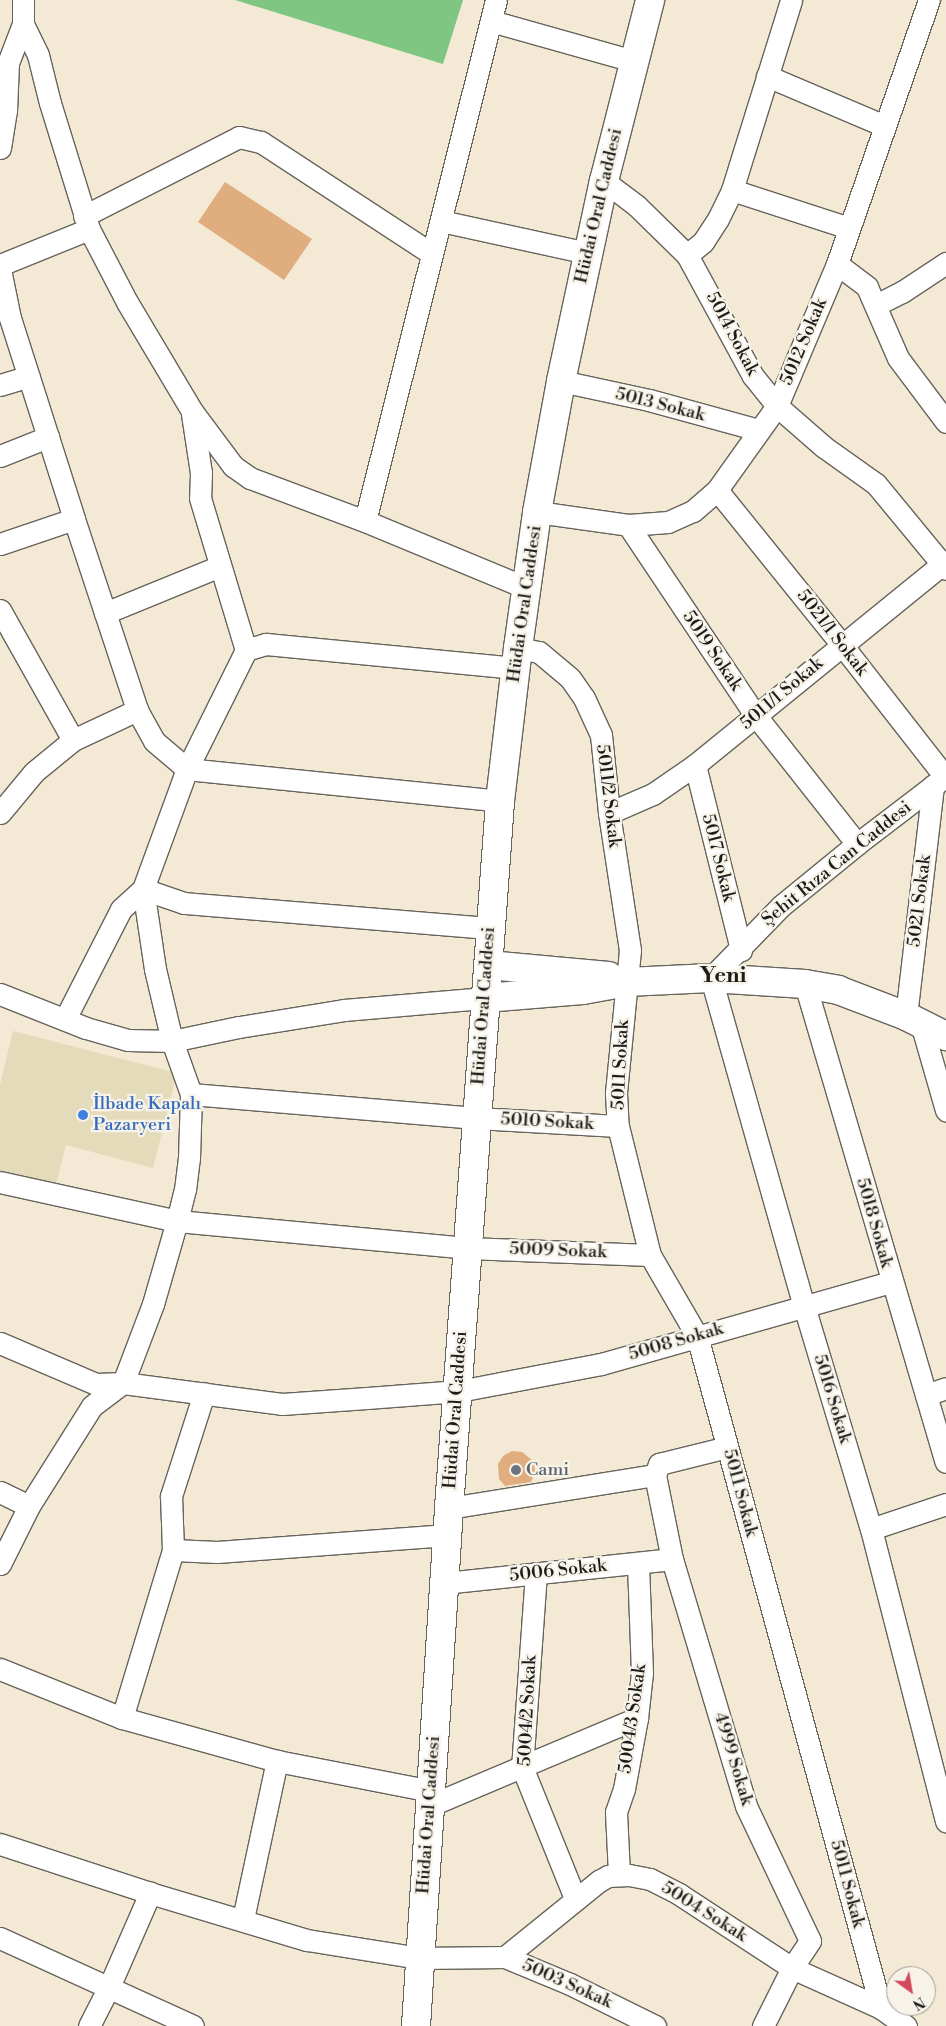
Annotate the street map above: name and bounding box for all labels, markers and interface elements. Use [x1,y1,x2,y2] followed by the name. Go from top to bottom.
[571,126,627,286] street label: Hüdai Oral Caddesi
[701,288,763,380] street label: 5014 Sokak
[776,295,832,389] street label: 5012 Sokak
[613,383,707,427] street label: 5013 Sokak
[503,524,547,684] street label: Hüdai Oral Caddesi
[792,586,872,680] street label: 5021/1 Sokak
[677,607,747,695] street label: 5019 Sokak
[736,653,828,735] street label: 5011/1 Sokak
[591,743,625,849] street label: 5011/2 Sokak
[758,797,916,931] street label: Şehit Rıza Can Caddesi
[697,812,739,904] street label: 5017 Sokak
[904,854,936,948] street label: 5021 Sokak
[468,926,500,1086] street label: Hüdai Oral Caddesi
[700,963,746,989] district label: Yeni
[608,1019,634,1111] street label: 5011 Sokak
[93,1094,201,1136] place label: İlbade Kapalı Pazaryeri
[77,1109,89,1121] marker: İlbade Kapalı Pazaryeri
[500,1109,594,1135] street label: 5010 Sokak
[851,1176,897,1270] street label: 5018 Sokak
[509,1239,607,1263] street label: 5009 Sokak
[626,1318,726,1366] street label: 5008 Sokak
[440,1330,472,1490] street label: Hüdai Oral Caddesi
[808,1352,856,1446] street label: 5016 Sokak
[718,1447,762,1539] street label: 5011 Sokak
[526,1459,569,1481] place label: Cami
[510,1464,522,1476] marker: Cami
[508,1555,608,1587] street label: 5006 Sokak
[514,1655,542,1767] street label: 5004/2 Sokak
[615,1663,651,1775] street label: 5004/3 Sokak
[709,1710,757,1808] street label: 4999 Sokak
[413,1735,445,1895] street label: Hüdai Oral Caddesi
[825,1838,869,1930] street label: 5011 Sokak
[657,1877,751,1947] street label: 5004 Sokak
[519,1955,615,2013] street label: 5003 Sokak
[886,1966,936,2016] north arrow
[909,1992,928,2013] text: N

